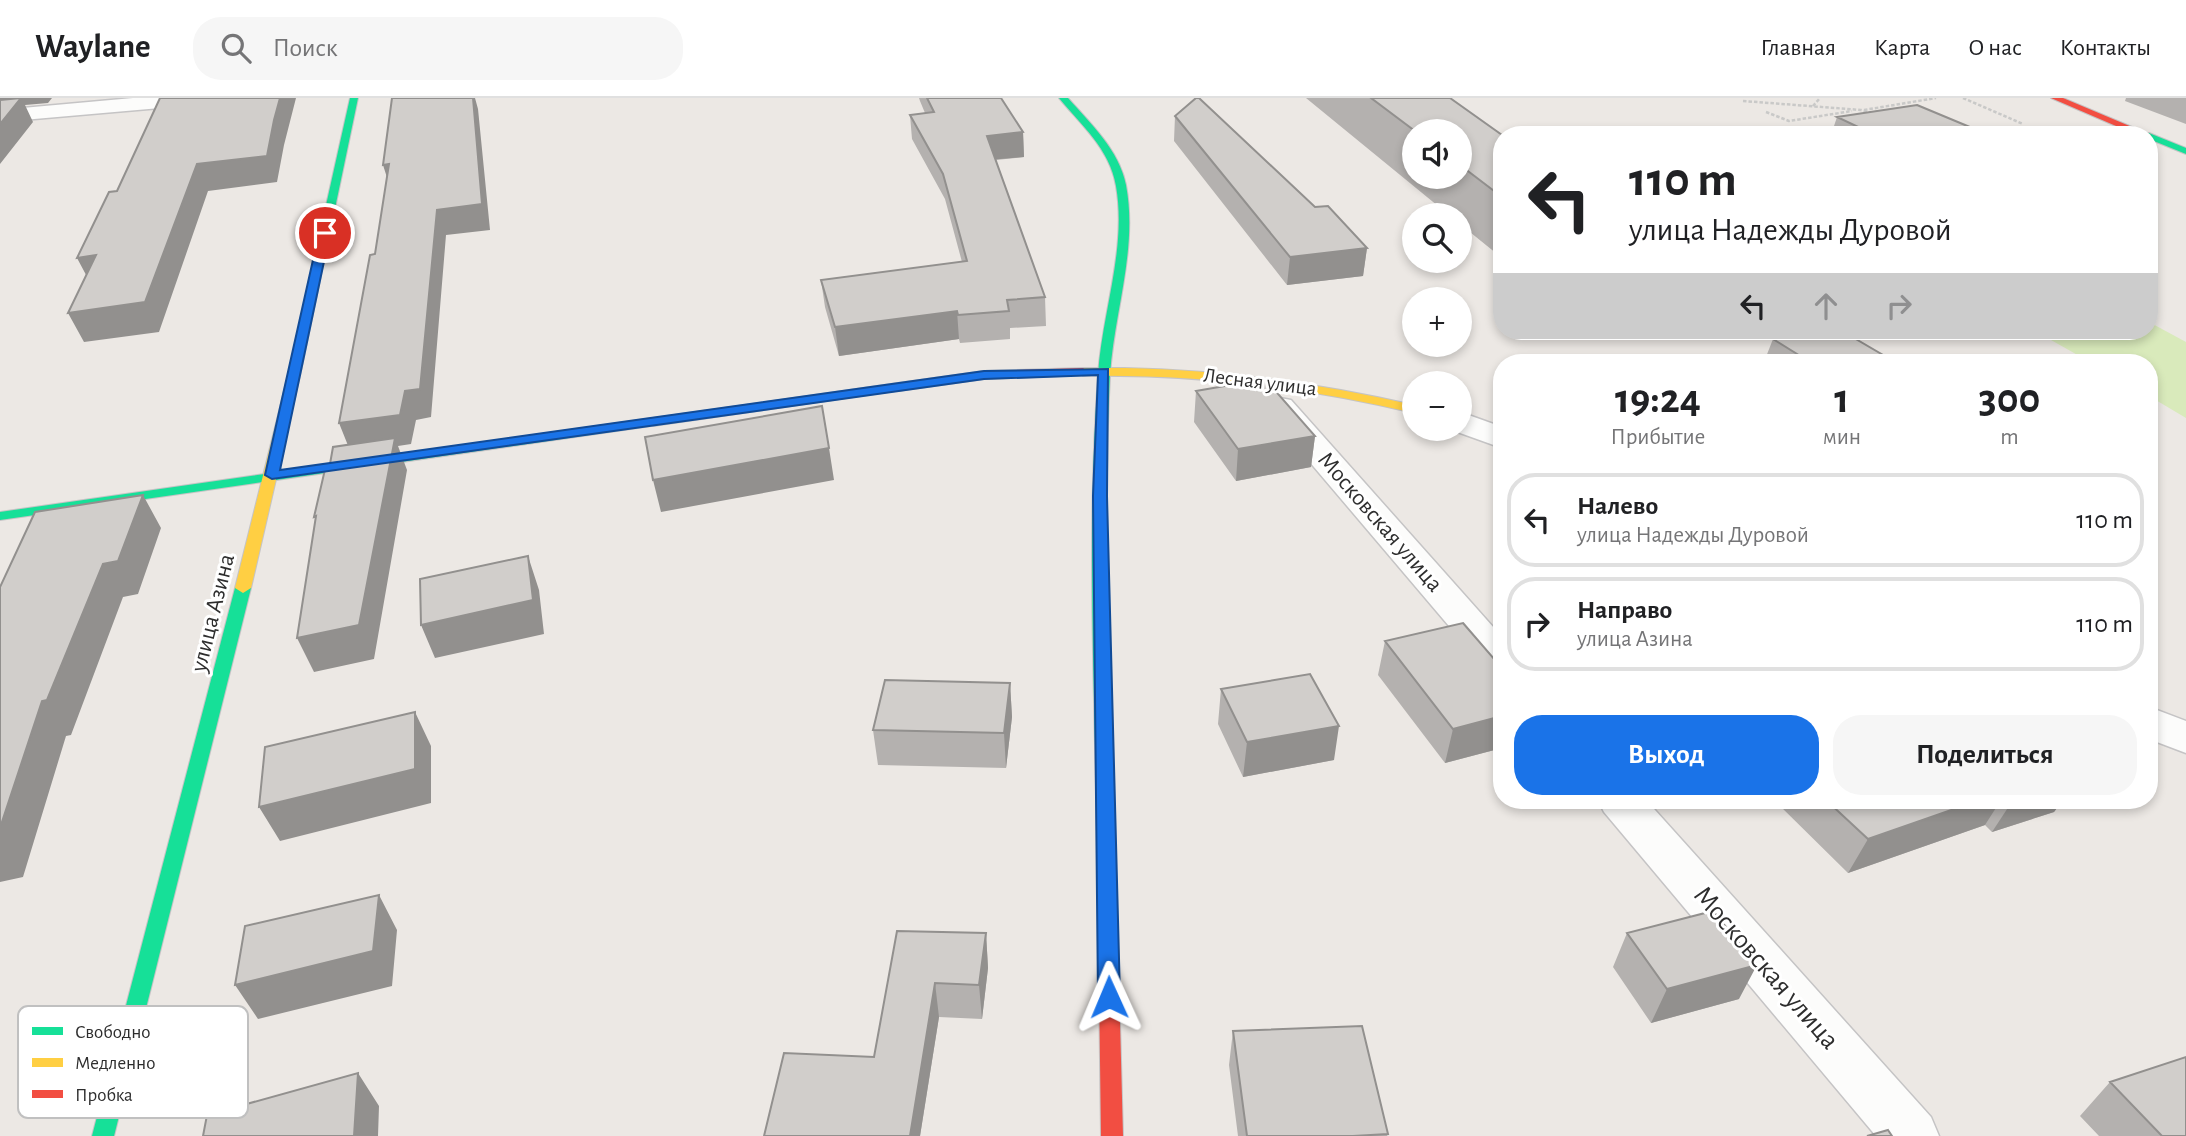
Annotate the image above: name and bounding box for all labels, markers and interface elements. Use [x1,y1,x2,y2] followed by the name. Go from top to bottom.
[193,17,683,80] search box
[217,29,255,67] icon: search
[35,31,151,64] text: Waylane
[273,35,338,61] text: Поиск
[1761,36,1836,60] text: Главная
[1874,36,1930,60] text: Карта
[1968,36,2022,60] text: О нас
[2060,36,2151,60] text: Контакты
[1402,119,1472,441] map controls
[1402,119,1472,189] button: sound
[1514,154,1605,245] icon: left
[1629,156,1737,205] text: 110 m
[295,203,355,263] pin
[1402,203,1472,273] button: search
[306,214,344,252] icon: arrive
[1629,214,1952,246] text: улица Надежды Дуровой
[1402,287,1472,357] button: +
[1734,287,1772,325] icon: left
[1807,287,1845,325] icon: ahead
[1880,287,1918,325] icon: right
[1202,365,1318,399] street label: Лесная улица
[1402,371,1472,441] button: −
[1615,378,1701,420] text: 19:24
[1834,378,1849,420] text: 1
[1979,378,2040,420] text: 300
[1611,426,1705,449] text: Прибытие
[1823,426,1861,449] text: мин
[2000,426,2019,449] text: m
[1313,448,1447,596] street label: Московская улица
[1577,493,1658,519] text: Налево
[1518,501,1556,539] icon: left
[2076,507,2133,533] text: 110 m
[1577,524,1809,547] text: улица Надежды Дуровой
[186,551,239,675] street label: улица Азина
[1577,597,1672,623] text: Направо
[1518,605,1556,643] icon: right
[2076,611,2133,637] text: 110 m
[1577,628,1693,651] text: улица Азина
[1514,715,1819,795] button: Выход
[1833,715,2137,795] button: Поделиться
[1688,881,1844,1055] street label: Московская улица
[1072,960,1146,1034] position arrow
[18,1006,248,1118] legend
[75,1023,151,1042] text: Свободно
[75,1054,155,1073] text: Медленно
[75,1086,133,1105] text: Пробка

